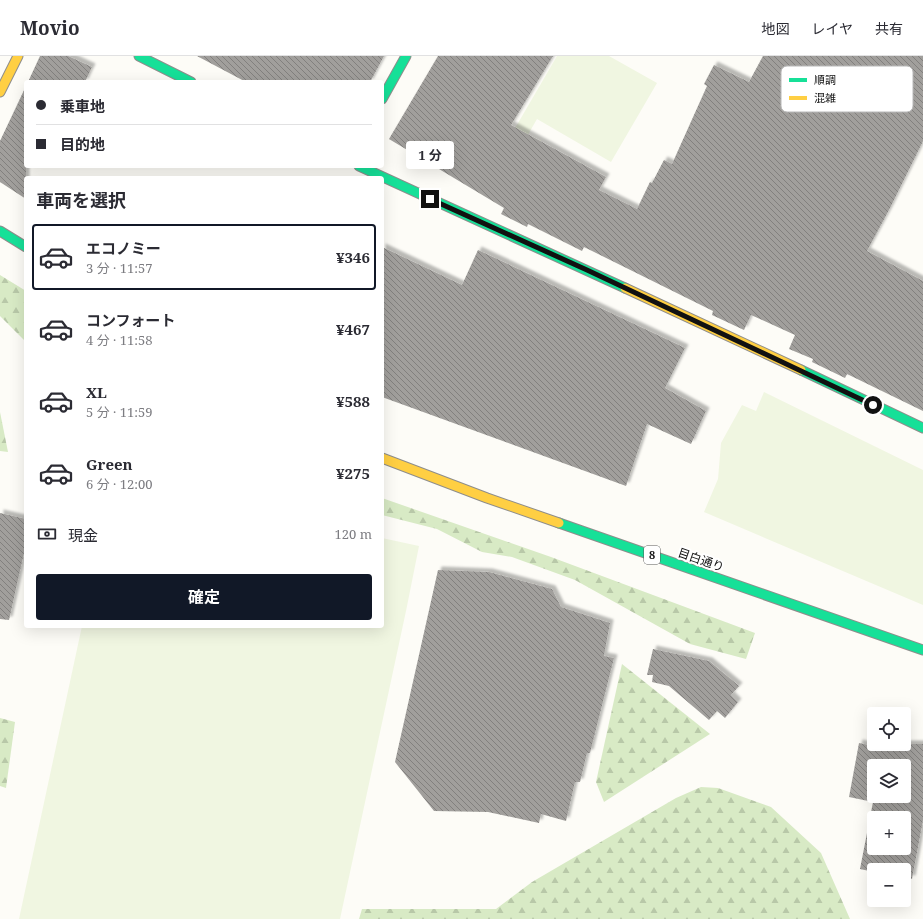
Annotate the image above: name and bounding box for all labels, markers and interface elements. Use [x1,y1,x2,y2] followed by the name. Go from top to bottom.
[20,15,80,41] text: Movio
[761,19,789,38] text: 地図
[811,19,853,38] text: レイヤ
[875,19,903,38] text: 共有
[781,66,913,112] legend
[814,72,836,87] text: 順調
[814,90,836,105] text: 混雑
[60,96,105,116] text: 乗車地
[60,134,105,154] text: 目的地
[406,141,454,169] callout: 1 分
[418,146,442,164] text: 1 分
[36,188,126,212] text: 車両を選択
[421,190,439,208] route end
[86,238,161,258] text: エコノミー
[38,239,74,275] icon: car
[336,247,370,267] text: ¥346
[86,259,152,277] text: 3 分 · 11:57
[86,310,176,330] text: コンフォート
[38,311,74,347] icon: car
[336,319,370,339] text: ¥467
[86,331,152,349] text: 4 分 · 11:58
[86,382,107,402] text: XL
[38,383,74,419] icon: car
[336,391,370,411] text: ¥588
[864,396,882,414] route start
[86,403,152,421] text: 5 分 · 11:59
[86,454,133,474] text: Green
[38,455,74,491] icon: car
[336,463,370,483] text: ¥275
[86,475,152,493] text: 6 分 · 12:00
[36,523,58,545] icon: cash
[68,525,98,545] text: 現金
[335,525,372,543] text: 120 m
[676,544,727,575] street label: 目白通り
[644,546,660,564] road number: 8
[36,574,372,620] button: 確定
[867,707,911,907] map controls
[867,707,911,751] button: locate
[867,759,911,803] button: layers
[867,811,911,855] button: +
[867,863,911,907] button: −

